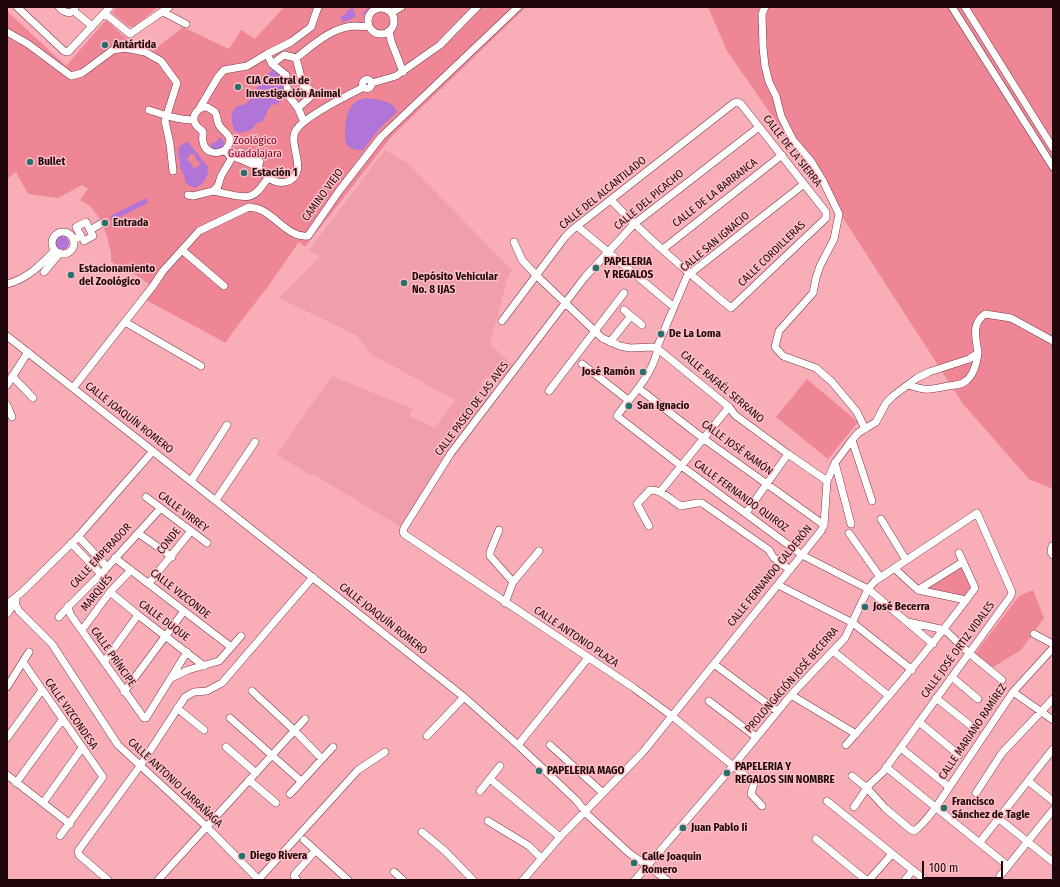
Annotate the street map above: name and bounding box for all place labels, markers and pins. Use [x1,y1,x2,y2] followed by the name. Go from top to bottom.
[113,38,156,52] place label: Antártida
[100,40,110,50] marker: Antártida
[246,74,340,100] place label: CIA Central de Investigación Animal
[233,82,243,92] marker: CIA Central de Investigación Animal
[38,155,65,169] place label: Bullet
[25,157,35,167] marker: Bullet
[252,166,297,180] place label: Estación 1
[239,168,249,178] marker: Estación 1
[113,216,148,230] place label: Entrada
[100,218,110,228] marker: Entrada
[604,255,653,281] place label: PAPELERIA Y REGALOS
[79,262,155,288] place label: Estacionamiento del Zoológico
[591,263,601,273] marker: PAPELERIA Y REGALOS
[66,270,76,280] marker: Estacionamiento del Zoológico
[412,270,498,296] place label: Depósito Vehicular No. 8 IJAS
[399,278,409,288] marker: Depósito Vehicular No. 8 IJAS
[669,327,721,341] place label: De La Loma
[656,329,666,339] marker: De La Loma
[582,365,635,379] place label: José Ramón
[638,367,648,377] marker: José Ramón
[637,399,689,413] place label: San Ignacio
[624,401,634,411] marker: San Ignacio
[873,600,930,614] place label: José Becerra
[860,602,870,612] marker: José Becerra
[735,760,835,786] place label: PAPELERIA Y REGALOS SIN NOMBRE
[547,764,624,778] place label: PAPELERIA MAGO
[534,766,544,776] marker: PAPELERIA MAGO
[722,768,732,778] marker: PAPELERIA Y REGALOS SIN NOMBRE
[952,795,1030,821] place label: Francisco Sánchez de Tagle
[939,803,949,813] marker: Francisco Sánchez de Tagle
[691,821,747,835] place label: Juan Pablo Ii
[678,823,688,833] marker: Juan Pablo Ii
[250,849,307,863] place label: Diego Rivera
[642,850,702,876] place label: Calle Joaquin Romero
[237,851,247,861] marker: Diego Rivera
[629,858,639,868] marker: Calle Joaquin Romero

